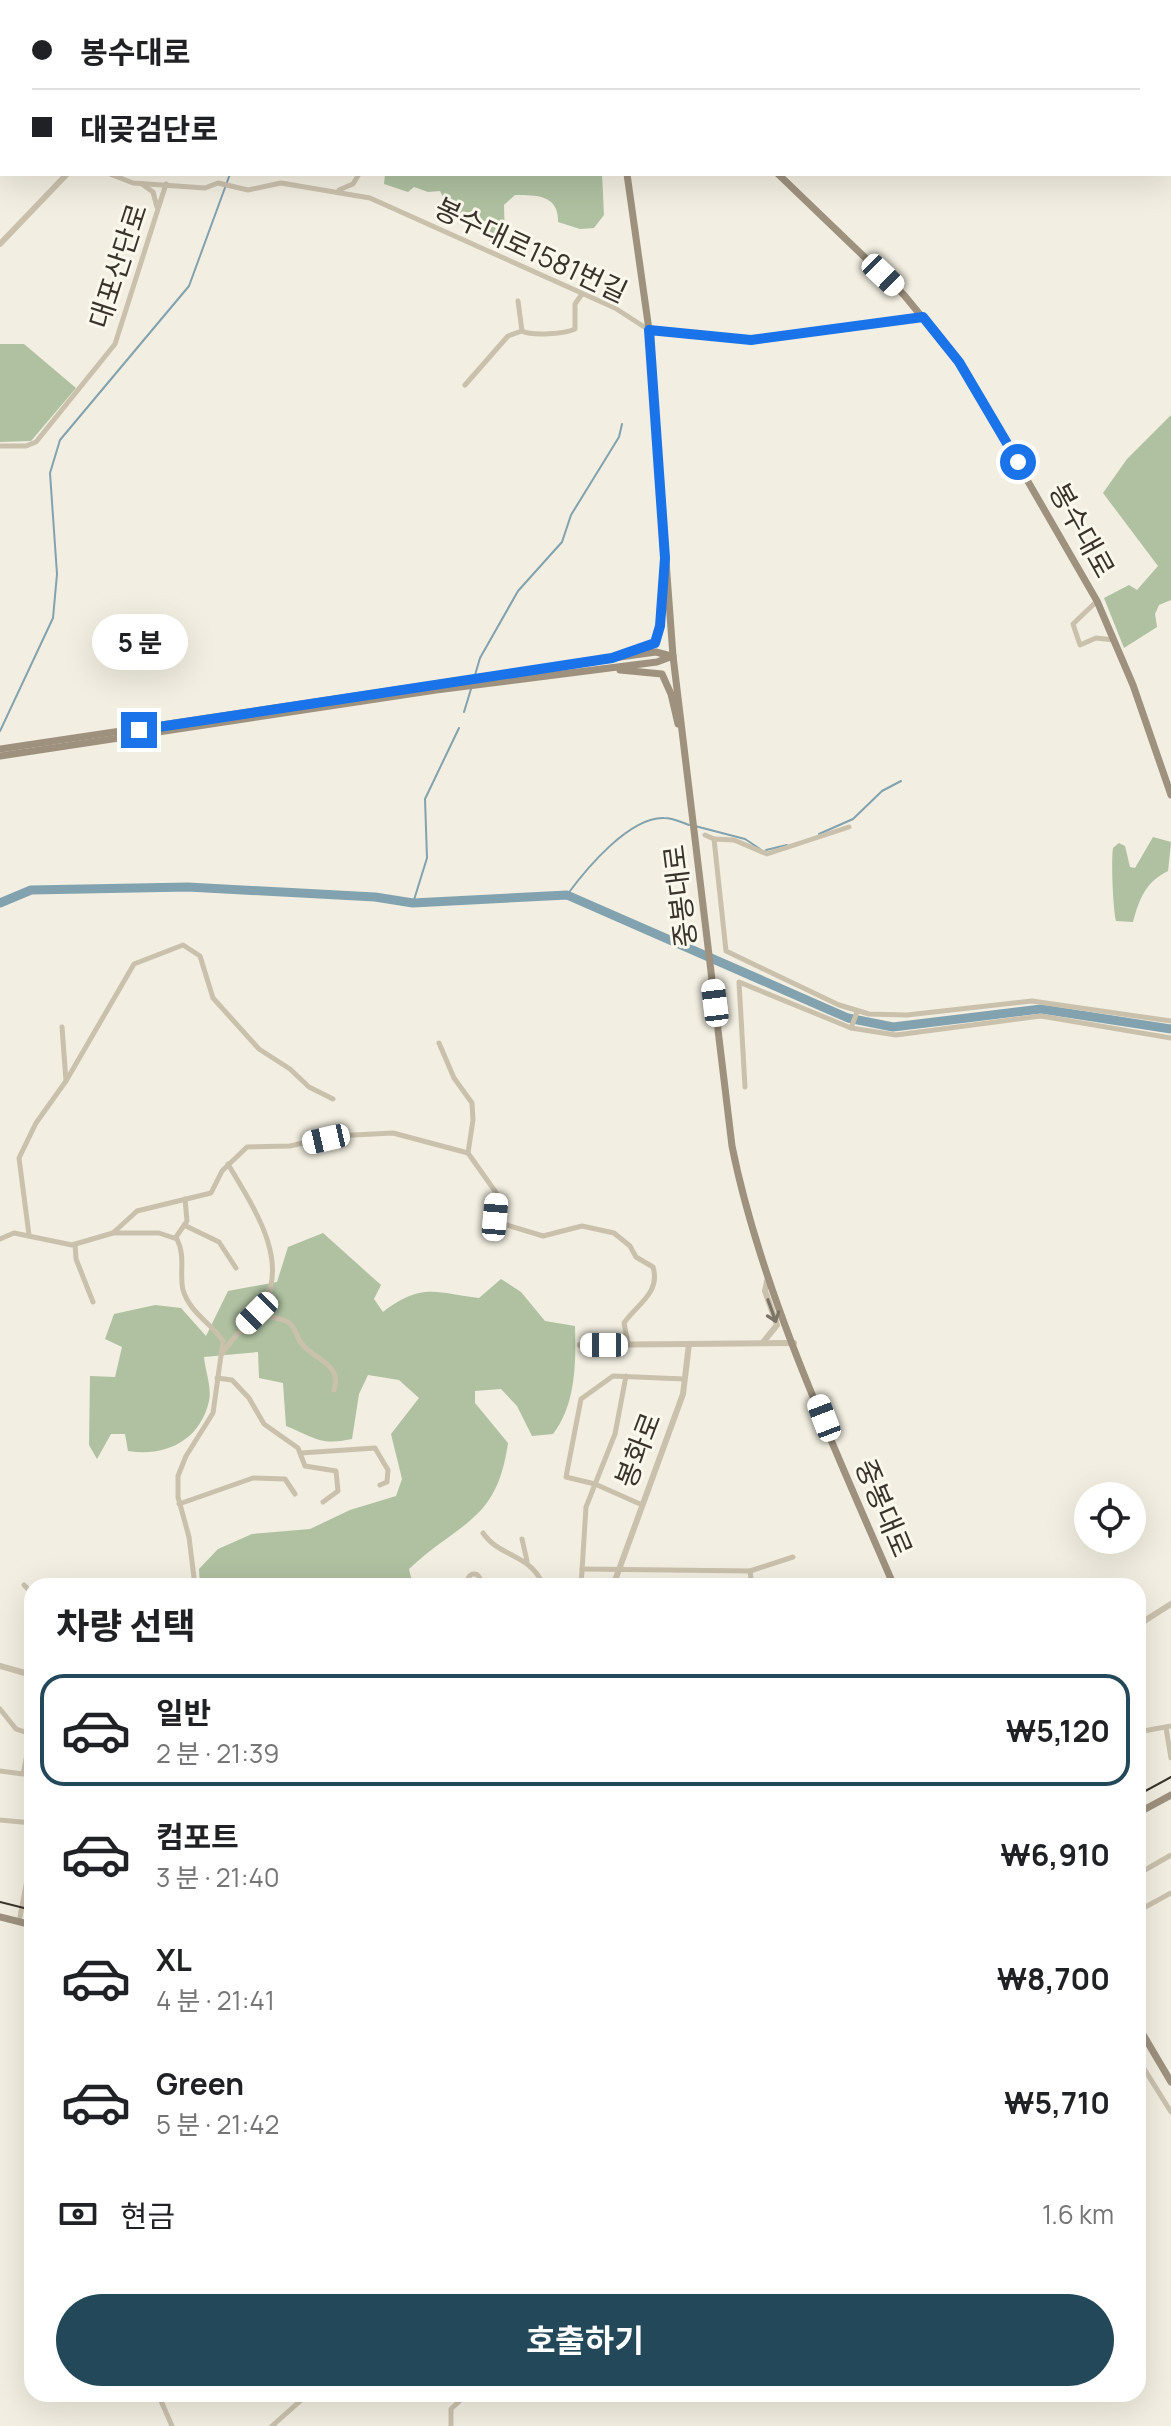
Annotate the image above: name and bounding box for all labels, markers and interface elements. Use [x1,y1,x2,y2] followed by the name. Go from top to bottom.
[80,31,190,72] text: 봉수대로
[80,108,218,149] text: 대곶검단로
[429,188,634,310] street label: 봉수대로1581번길
[79,199,155,333] street label: 대포산단로
[857,250,909,300] car
[1000,444,1036,480] route start
[1041,475,1124,584] street label: 봉수대로
[91,614,187,670] callout: 5 분
[118,624,162,660] text: 5 분
[121,712,157,748] route end
[654,843,704,950] street label: 중봉대로
[700,978,730,1028] car
[300,1122,352,1156] car
[481,1192,509,1242] car
[232,1288,282,1338] car
[766,1299,781,1324] one-way arrow
[580,1333,628,1357] car
[804,1391,844,1445] car
[605,1407,669,1493] street label: 봉화로
[847,1453,923,1562] street label: 중봉대로
[1074,1482,1146,1554] map controls
[1074,1482,1146,1554] button: locate
[56,1601,196,1650] text: 차량 선택
[156,1692,211,1733] text: 일반
[60,1694,132,1766] icon: car
[1006,1710,1110,1751] text: ₩5,120
[156,1735,279,1771] text: 2 분 · 21:39
[156,1816,239,1857] text: 컴포트
[60,1818,132,1890] icon: car
[1000,1834,1110,1875] text: ₩6,910
[156,1859,280,1895] text: 3 분 · 21:40
[156,1939,192,1980] text: XL
[60,1942,132,2014] icon: car
[997,1958,1110,1999] text: ₩8,700
[156,1982,275,2018] text: 4 분 · 21:41
[156,2063,244,2104] text: Green
[60,2066,132,2138] icon: car
[1004,2082,1110,2123] text: ₩5,710
[156,2106,279,2142] text: 5 분 · 21:42
[56,2192,100,2236] icon: cash
[120,2195,175,2236] text: 현금
[1042,2196,1114,2232] text: 1.6 km
[56,2294,1114,2386] button: 호출하기

